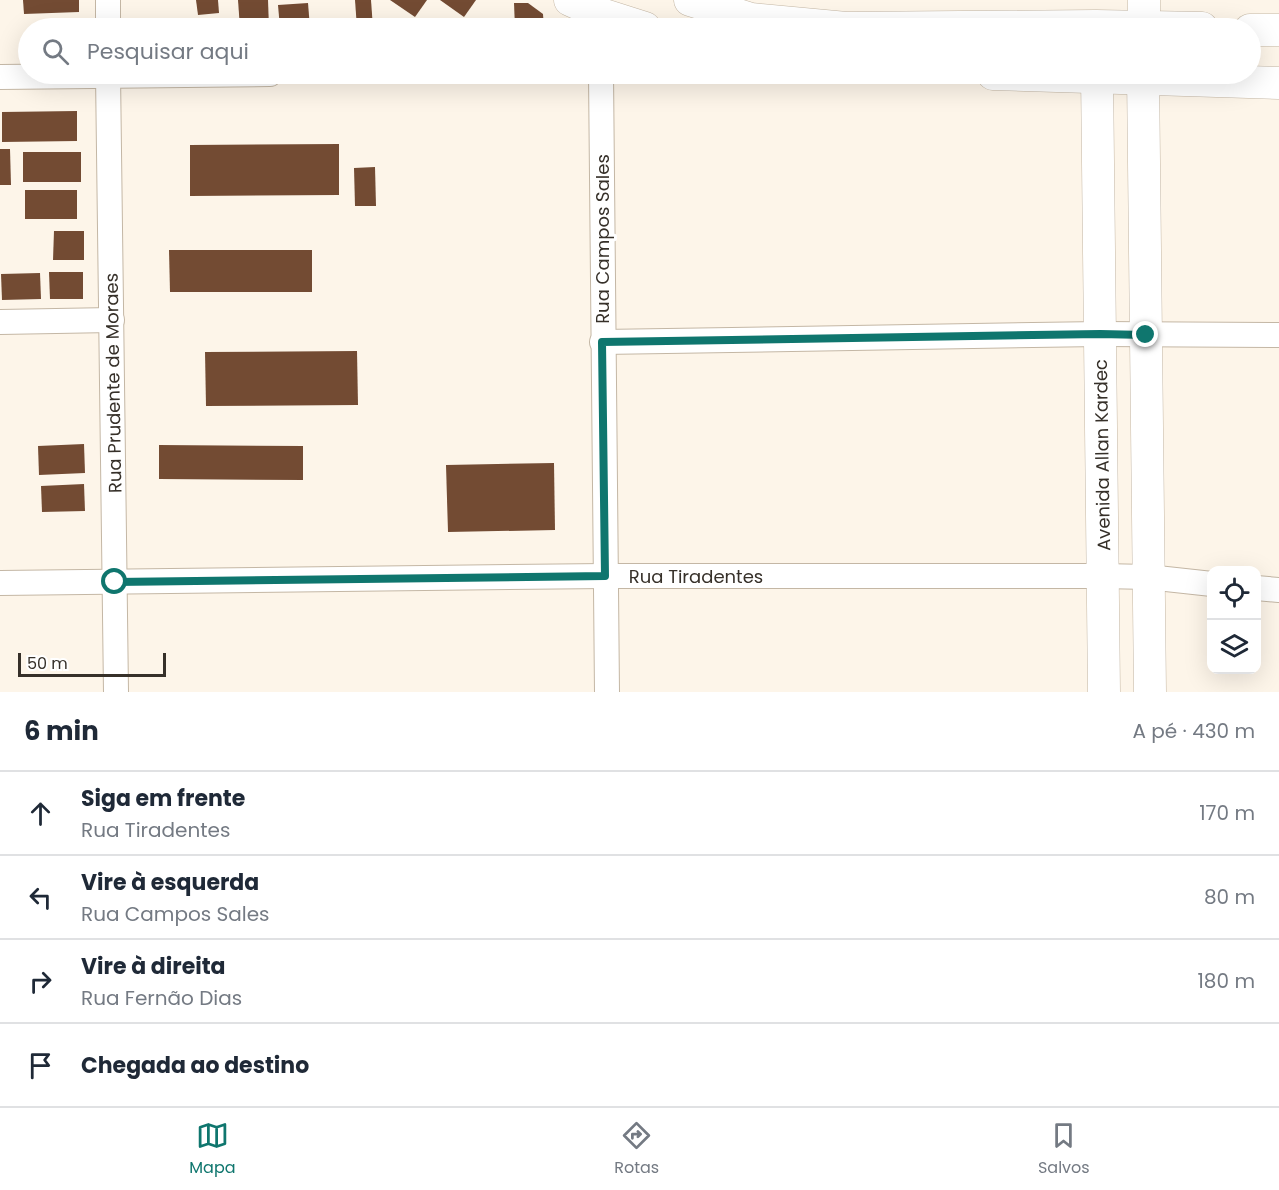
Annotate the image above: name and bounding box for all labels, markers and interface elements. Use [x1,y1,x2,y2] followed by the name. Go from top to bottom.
[18,18,1261,84] search box
[39,35,72,68] icon: search
[87,36,249,67] text: Pesquisar aqui
[590,154,615,324] street label: Rua Campos Sales
[99,273,127,493] street label: Rua Prudente de Moraes
[1132,321,1158,347] route end
[1088,359,1116,551] street label: Avenida Allan Kardec
[629,564,763,589] street label: Rua Tiradentes
[1207,566,1261,674] map controls
[1207,566,1261,620] button: locate
[101,568,127,594] route start
[1207,620,1261,674] button: layers
[18,650,166,678] scale bar
[27,652,68,675] text: 50 m
[24,713,99,749] text: 6 min
[1132,717,1255,745] text: A pé · 430 m
[81,783,245,814] text: Siga em frente
[24,797,57,830] icon: ahead
[1199,799,1255,827] text: 170 m
[81,816,230,844] text: Rua Tiradentes
[81,867,259,898] text: Vire à esquerda
[24,881,57,914] icon: left
[1204,883,1255,911] text: 80 m
[81,900,270,928] text: Rua Campos Sales
[81,951,226,982] text: Vire à direita
[24,965,57,998] icon: right
[1197,967,1255,995] text: 180 m
[81,984,242,1012] text: Rua Fernão Dias
[24,1049,57,1082] icon: arrive
[81,1050,309,1081] text: Chegada ao destino
[189,1119,236,1180] tab: Mapa
[614,1119,659,1180] tab: Rotas
[1038,1119,1090,1180] tab: Salvos

